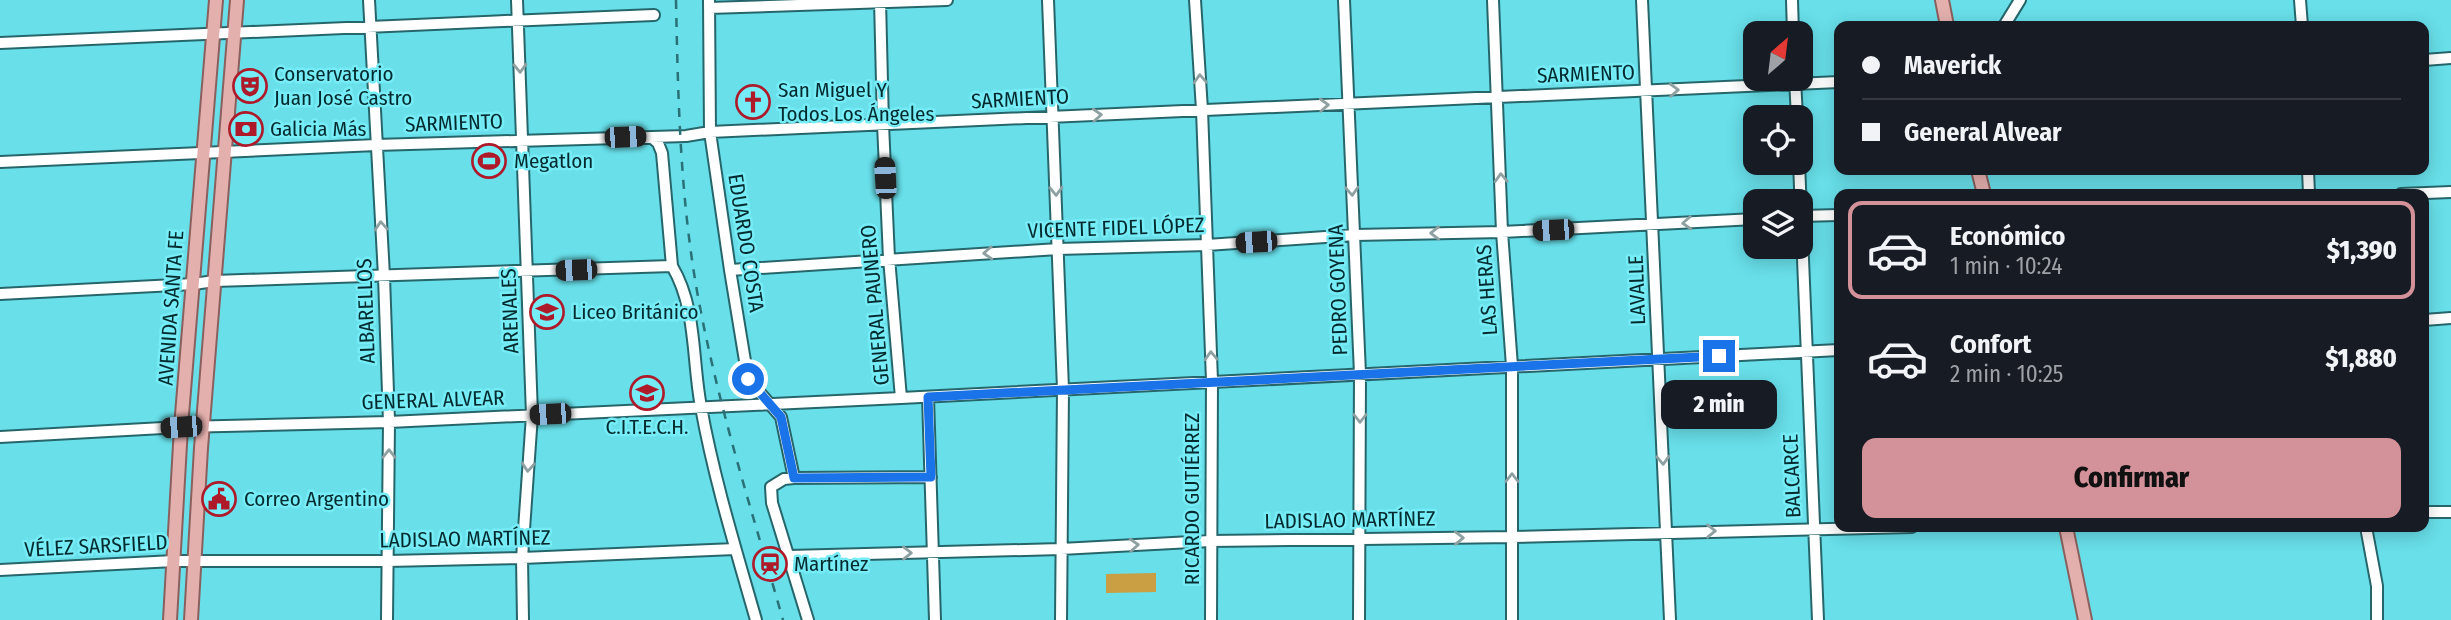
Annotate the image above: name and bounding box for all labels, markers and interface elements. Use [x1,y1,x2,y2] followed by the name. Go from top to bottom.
[1743,21,1813,91] north arrow
[1743,21,1813,259] map controls
[1904,50,2001,81] text: Maverick
[1537,59,1635,89] street label: SARMIENTO
[274,61,412,111] place label: Conservatorio Juan José Castro
[512,63,527,74] one-way arrow
[231,67,269,105] theatre icon: Conservatorio Juan José Castro
[1193,74,1208,85] one-way arrow
[778,77,934,127] place label: San Miguel Y Todos Los Ángeles
[1669,82,1680,97] one-way arrow
[734,83,772,121] church icon: San Miguel Y Todos Los Ángeles
[970,83,1070,115] street label: SARMIENTO
[1319,98,1330,113] one-way arrow
[1743,105,1813,175] button: locate
[1092,107,1103,122] one-way arrow
[405,108,503,138] street label: SARMIENTO
[227,110,265,148] bank icon: Galicia Más
[270,116,367,142] place label: Galicia Más
[1904,117,2062,148] text: General Alvear
[604,126,647,148] car
[470,142,508,180] sports icon: Megatlon
[514,148,593,174] place label: Megatlon
[874,156,897,200] car
[722,172,770,314] street label: EDUARDO COSTA
[1493,172,1508,183] one-way arrow
[1049,185,1064,196] one-way arrow
[1345,185,1360,196] one-way arrow
[1743,189,1813,259] button: layers
[1027,212,1205,244] street label: VICENTE FIDEL LÓPEZ
[1681,215,1692,230] one-way arrow
[1532,218,1575,242] car
[1866,219,1929,282] icon: car
[374,221,389,232] one-way arrow
[1950,221,2065,252] text: Económico
[855,224,895,386] street label: GENERAL PAUNERO
[1323,224,1353,356] street label: PEDRO GOYENA
[1430,226,1441,241] one-way arrow
[153,229,189,386] street label: AVENIDA SANTA FE
[1235,230,1278,254] car
[2327,235,2397,266] text: $1,390
[1471,244,1503,336] street label: LAS HERAS
[982,245,993,260] one-way arrow
[1950,252,2062,280] text: 1 min · 10:24
[1623,254,1651,325] street label: LAVALLE
[351,258,381,364] street label: ALBARELLOS
[555,259,598,281] car
[496,268,524,354] street label: ARENALES
[528,293,566,331] school or university icon: Liceo Británico
[572,299,699,325] place label: Liceo Británico
[1866,327,1929,390] icon: car
[1950,329,2031,360] text: Confort
[1703,340,1735,372] route end
[2325,343,2397,374] text: $1,880
[1203,350,1218,361] one-way arrow
[1950,360,2063,388] text: 2 min · 10:25
[732,363,764,395] route start
[628,374,666,412] school or university icon: C.I.T.E.C.H.
[1661,380,1777,430] callout: 2 min
[361,384,506,415] street label: GENERAL ALVEAR
[1694,390,1744,418] text: 2 min
[529,402,572,426] car
[1179,413,1205,585] street label: RICARDO GUTIÉRREZ
[1352,413,1368,424] one-way arrow
[606,414,688,440] place label: C.I.T.E.C.H.
[160,415,203,439] car
[1778,433,1806,519] street label: BALCARCE
[1862,438,2401,518] button: Confirmar
[381,448,397,459] one-way arrow
[1656,455,1671,466] one-way arrow
[521,462,536,473] one-way arrow
[1504,473,1520,483] one-way arrow
[200,480,238,518] public building icon: Correo Argentino
[244,486,389,512] place label: Correo Argentino
[1264,506,1436,534] street label: LADISLAO MARTÍNEZ
[1707,523,1717,539] one-way arrow
[379,525,551,553] street label: LADISLAO MARTÍNEZ
[24,529,168,563] street label: VÉLEZ SARSFIELD
[1454,530,1465,545] one-way arrow
[1129,538,1140,553] one-way arrow
[751,545,789,583] station icon: Martínez
[901,546,912,561] one-way arrow
[794,551,868,577] place label: Martínez

